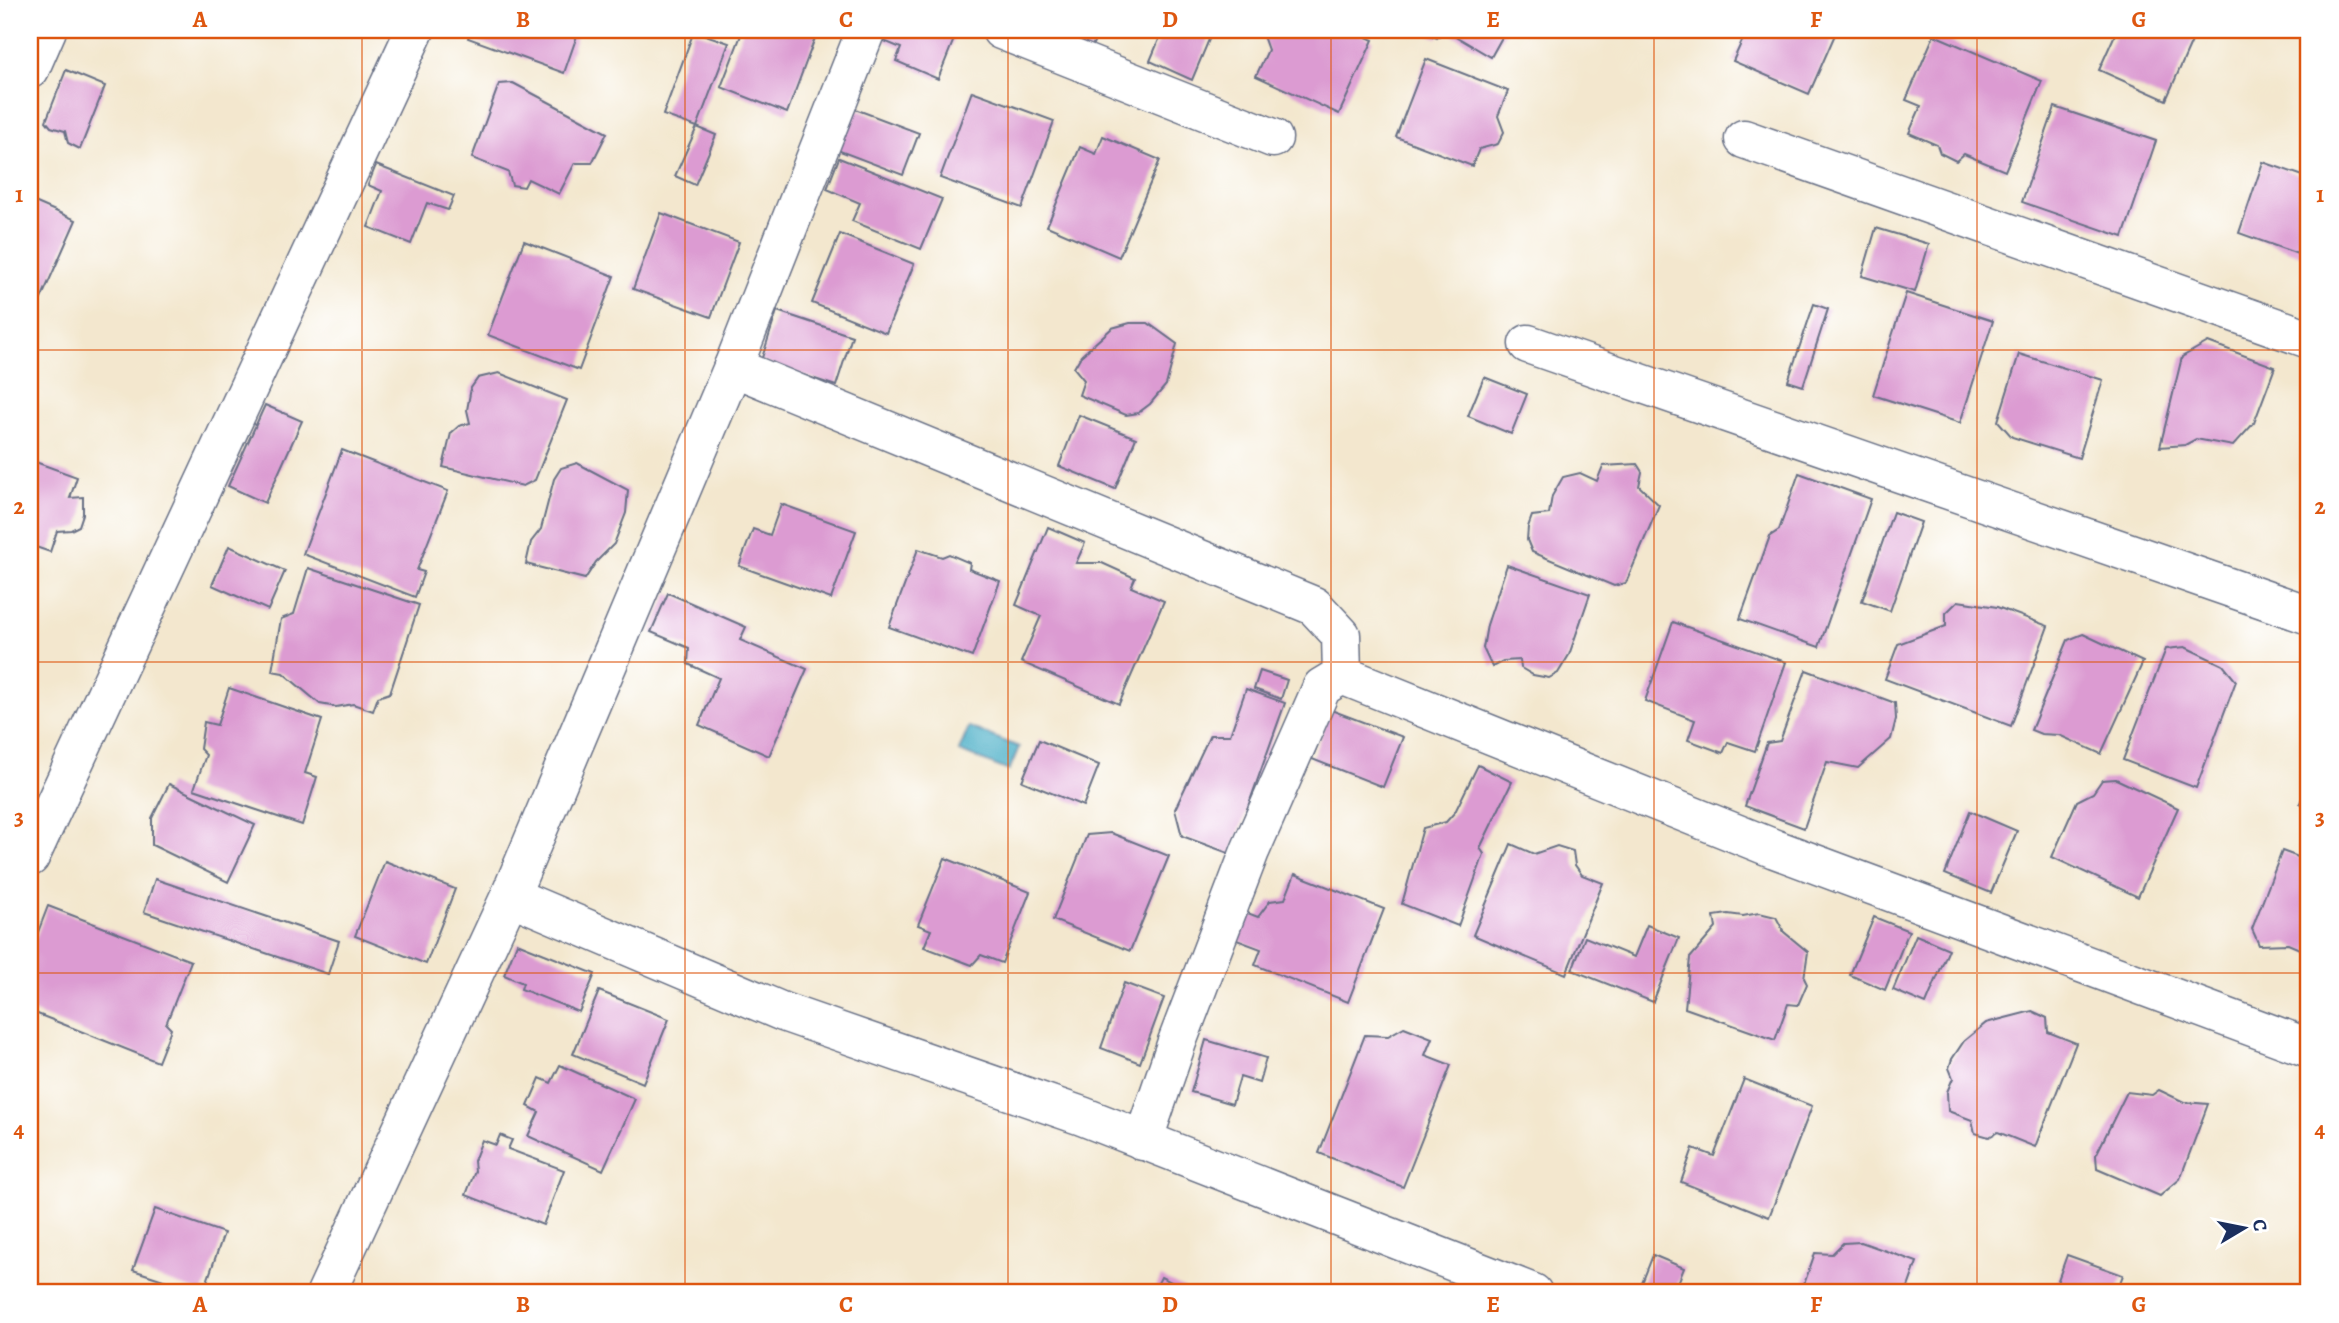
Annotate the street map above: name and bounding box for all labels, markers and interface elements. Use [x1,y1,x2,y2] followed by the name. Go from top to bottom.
[192,4,208,35] text: A
[516,4,530,35] text: B
[839,4,853,35] text: C
[1162,4,1178,35] text: D
[1486,4,1500,35] text: E
[1810,4,1823,35] text: F
[2131,4,2147,35] text: G
[15,179,23,210] text: 1
[2316,179,2324,210] text: 1
[13,491,25,522] text: 2
[2314,491,2326,522] text: 2
[14,802,24,833] text: 3
[2315,802,2325,833] text: 3
[14,1114,25,1145] text: 4
[2315,1114,2326,1145] text: 4
[2210,1194,2280,1264] north arrow
[2246,1217,2274,1233] text: С
[192,1289,208,1320] text: A
[516,1289,530,1320] text: B
[839,1289,853,1320] text: C
[1162,1289,1178,1320] text: D
[1486,1289,1500,1320] text: E
[1810,1289,1823,1320] text: F
[2131,1289,2147,1320] text: G

